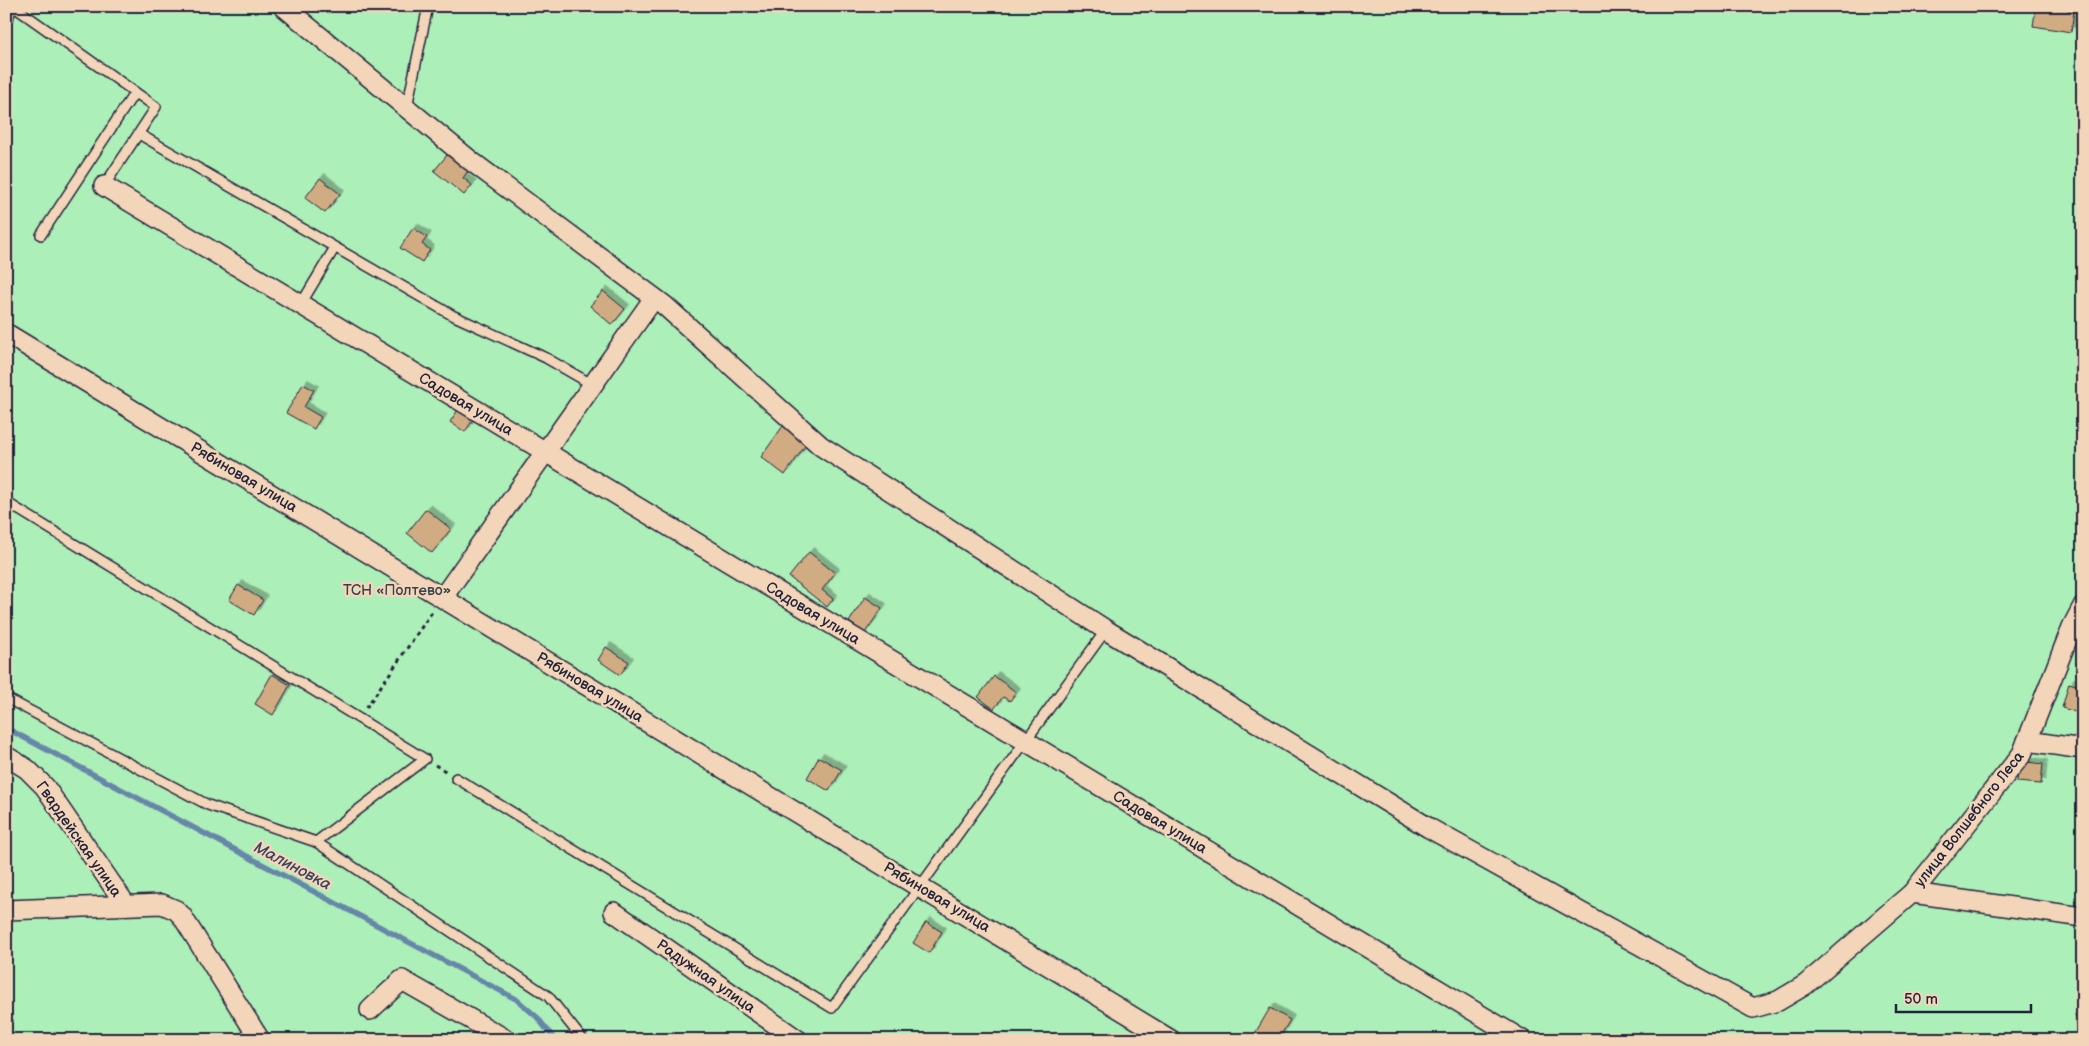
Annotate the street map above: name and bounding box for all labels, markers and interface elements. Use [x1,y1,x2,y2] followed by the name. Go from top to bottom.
[415,369,516,440] street label: Садовая улица
[187,438,301,517] street label: Рябиновая улица
[762,578,863,649] street label: Садовая улица
[343,581,451,600] park label: ТСН «Полтево»
[533,648,647,727] street label: Рябиновая улица
[1910,747,2028,891] street label: улица Волшебного Леса
[32,778,126,901] street label: Гвардейская улица
[1109,787,1210,858] street label: Садовая улица
[250,838,334,895] water label: Малиновка
[880,858,994,937] street label: Рябиновая улица
[653,935,759,1018] street label: Радужная улица
[1896,981,2032,1013] scale bar
[1904,990,1938,1009] text: 50 m

